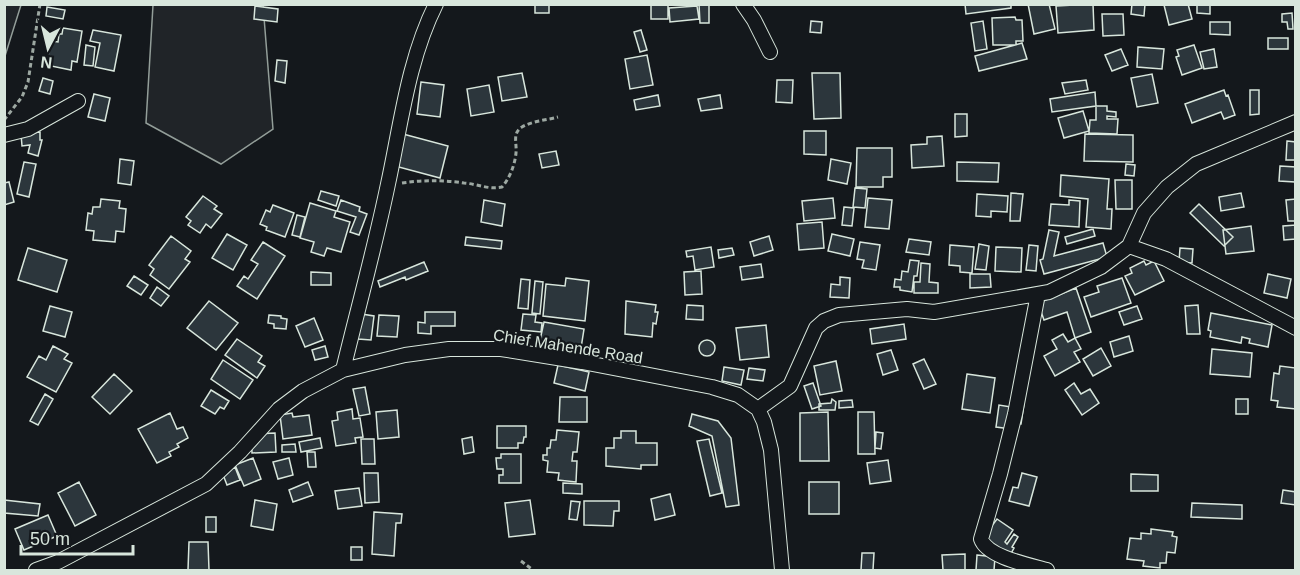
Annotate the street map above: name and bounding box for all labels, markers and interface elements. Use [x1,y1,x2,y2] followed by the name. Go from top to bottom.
[18,18,78,78] north arrow
[39,53,53,72] text: N
[492,326,644,367] street label: Chief Mahende Road
[21,518,134,556] scale bar
[30,529,70,549] text: 50 m

